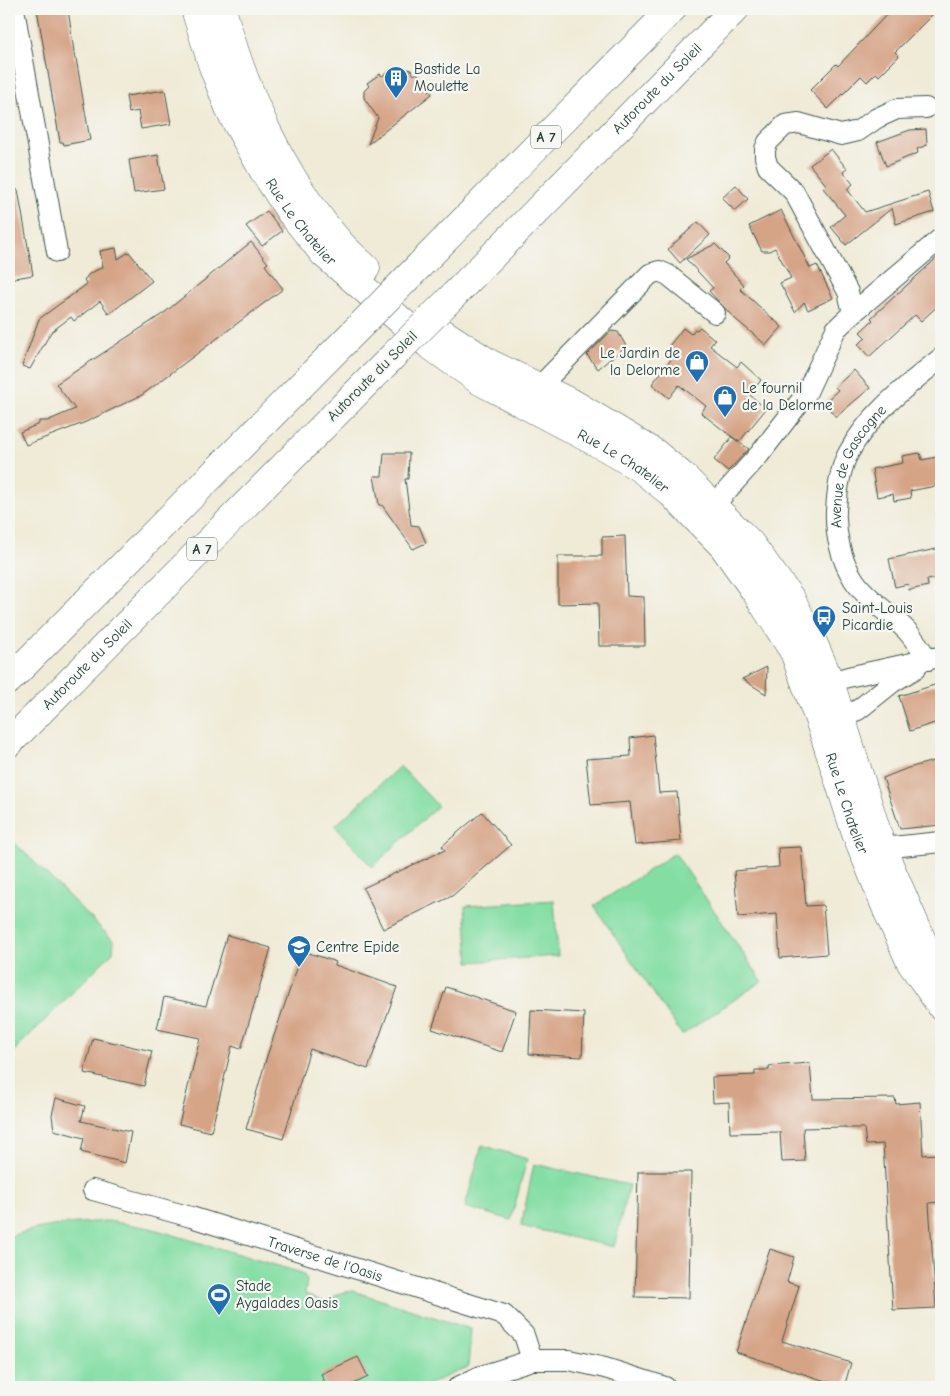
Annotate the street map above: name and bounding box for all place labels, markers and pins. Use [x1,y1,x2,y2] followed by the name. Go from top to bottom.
[414,60,480,95] place label: Bastide La Moulette
[383,65,409,99] building icon: Bastide La Moulette
[600,344,680,379] place label: Le Jardin de la Delorme
[684,349,710,383] shop icon: Le Jardin de la Delorme
[742,379,833,414] place label: Le fournil de la Delorme
[712,384,738,418] shop icon: Le fournil de la Delorme
[842,599,913,634] place label: Saint-Louis Picardie
[811,604,837,638] bus stop icon: Saint-Louis Picardie
[286,934,312,968] school or university icon: Centre Epide
[316,938,400,956] place label: Centre Epide
[236,1277,338,1312] place label: Stade Aygalades Oasis
[206,1282,232,1316] sports icon: Stade Aygalades Oasis

